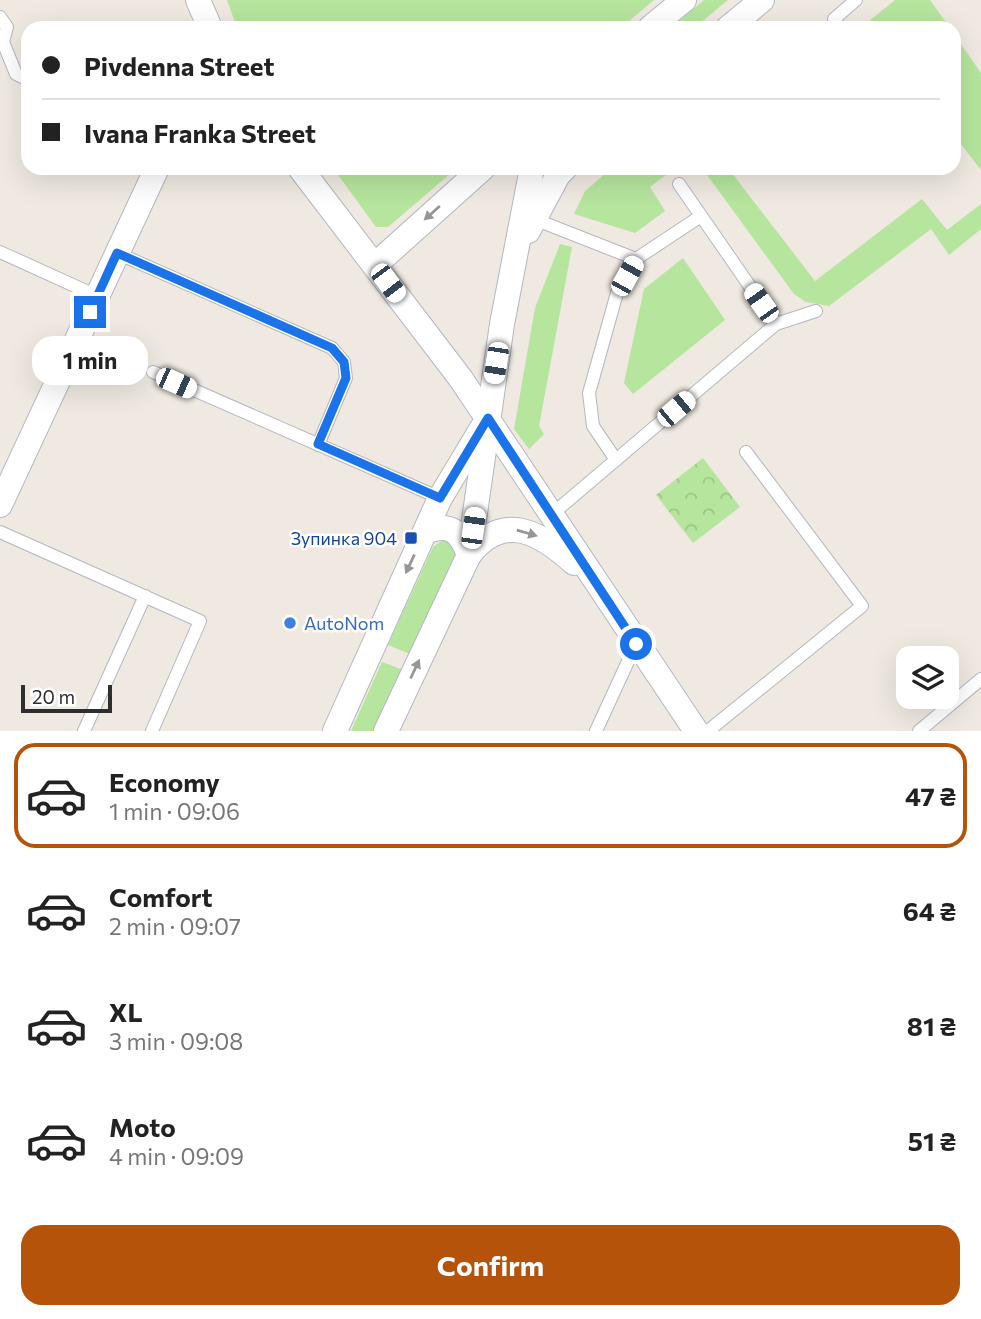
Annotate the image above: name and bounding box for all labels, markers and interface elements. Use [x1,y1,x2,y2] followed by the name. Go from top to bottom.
[84,50,274,81] text: Pivdenna Street
[84,117,316,148] text: Ivana Franka Street
[424,205,441,221] one-way arrow
[608,253,647,299] car
[367,260,410,306] car
[741,280,782,326] car
[74,296,106,328] route end
[32,336,148,386] callout: 1 min
[483,341,510,385] car
[63,346,117,374] text: 1 min
[153,365,200,401] car
[654,387,699,431] car
[460,506,487,550] car
[291,527,397,549] place label: Зупинка 904
[516,528,538,539] one-way arrow
[403,530,419,546] marker: Зупинка 904
[404,554,415,575] one-way arrow
[304,612,384,634] place label: AutoNom
[282,615,298,631] marker: AutoNom
[620,628,652,660] route start
[896,646,959,709] map controls
[896,646,959,709] button: layers
[409,659,421,679] one-way arrow
[21,682,112,714] scale bar
[32,685,75,708] text: 20 m
[25,764,88,827] icon: car
[109,766,220,797] text: Economy
[905,780,956,811] text: 47 ₴
[109,797,240,825] text: 1 min · 09:06
[25,879,88,942] icon: car
[109,881,212,912] text: Comfort
[903,895,956,926] text: 64 ₴
[109,912,241,940] text: 2 min · 09:07
[25,994,88,1057] icon: car
[109,996,143,1027] text: XL
[907,1010,956,1041] text: 81 ₴
[109,1027,243,1055] text: 3 min · 09:08
[25,1109,88,1172] icon: car
[109,1111,176,1142] text: Moto
[908,1125,956,1156] text: 51 ₴
[109,1142,244,1170] text: 4 min · 09:09
[21,1225,960,1305] button: Confirm

